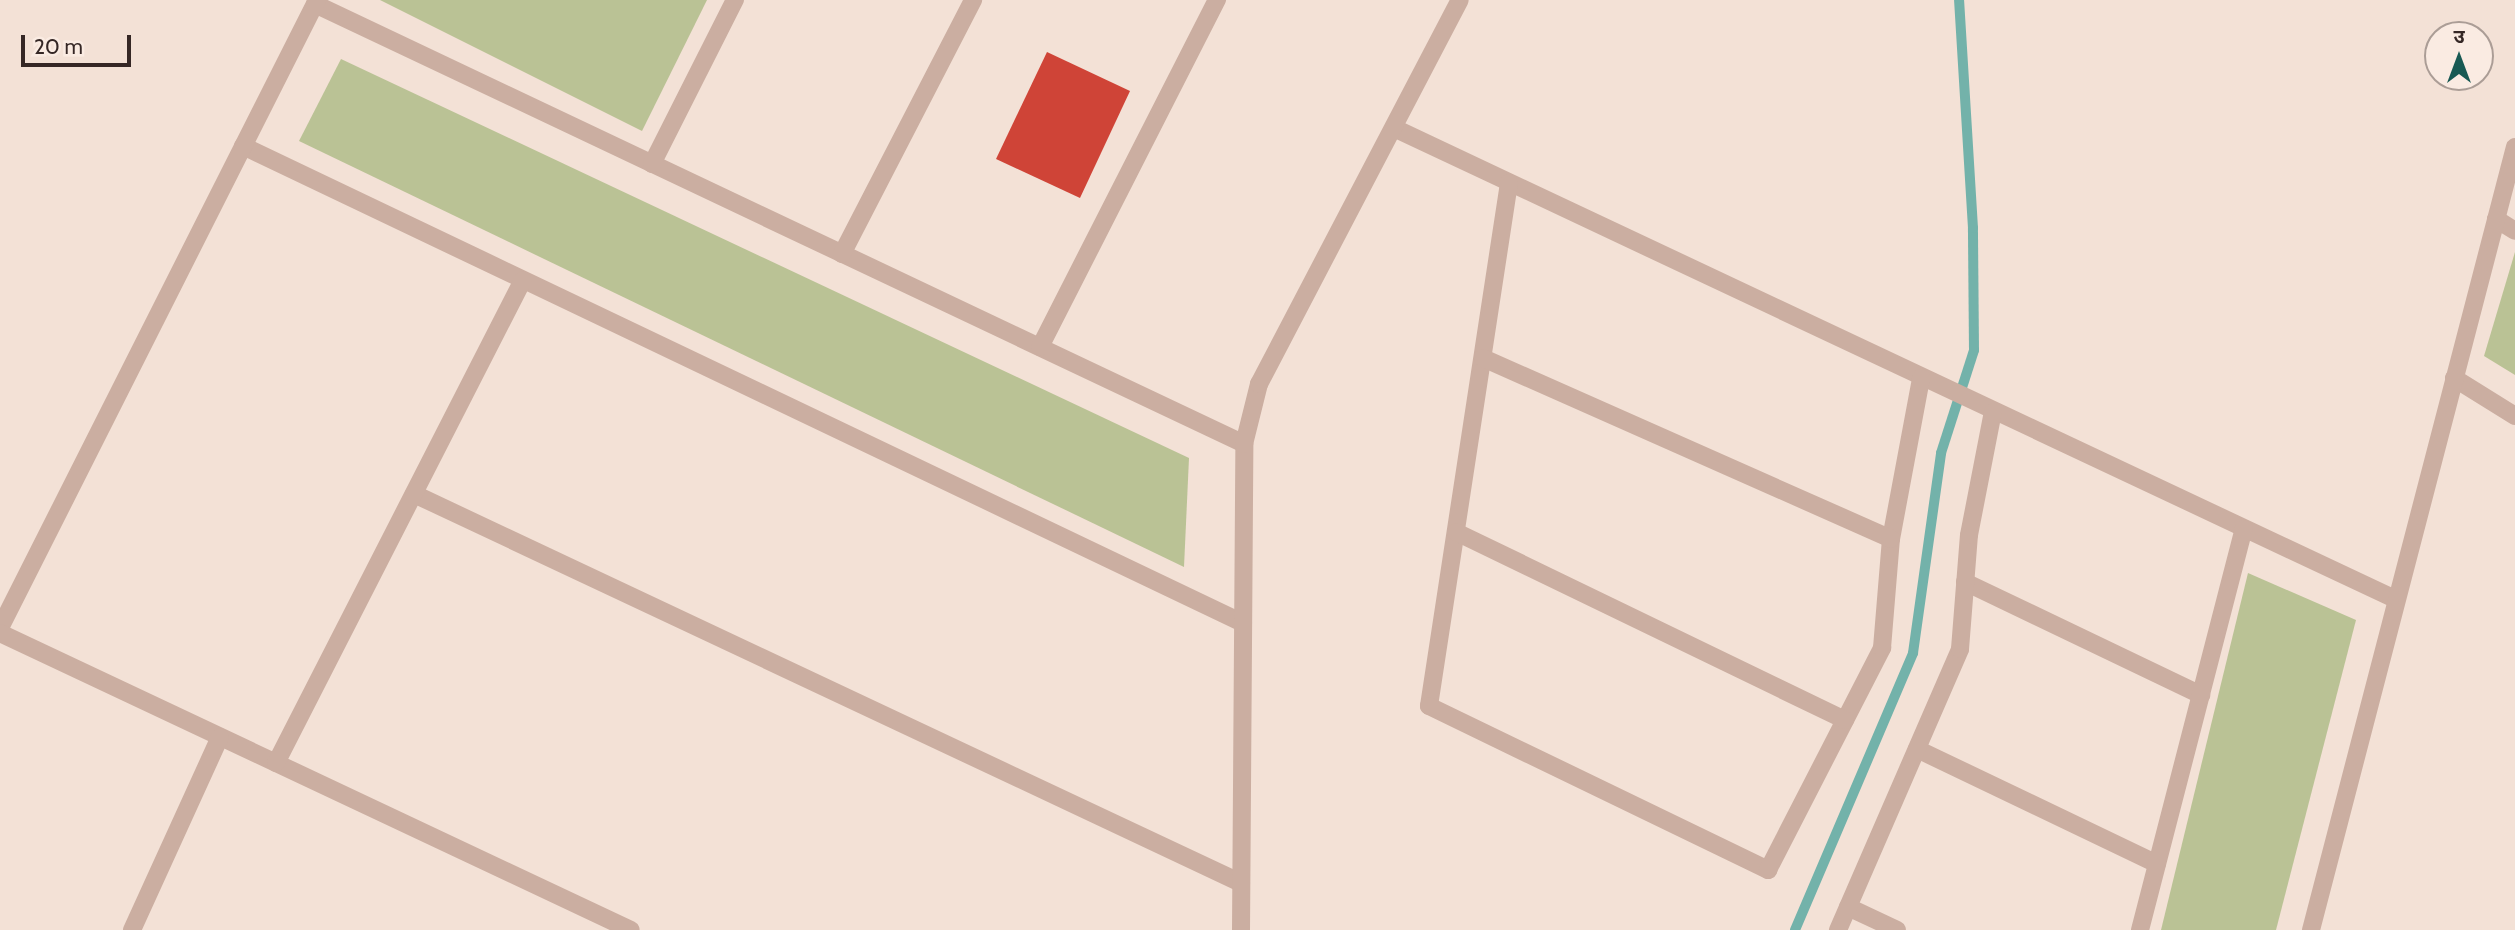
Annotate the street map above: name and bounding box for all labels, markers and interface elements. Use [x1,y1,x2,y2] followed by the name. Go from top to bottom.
[24,21,135,65] scale bar
[2424,21,2494,91] north arrow
[2453,25,2465,48] text: उ
[34,34,83,59] text: 20 m

